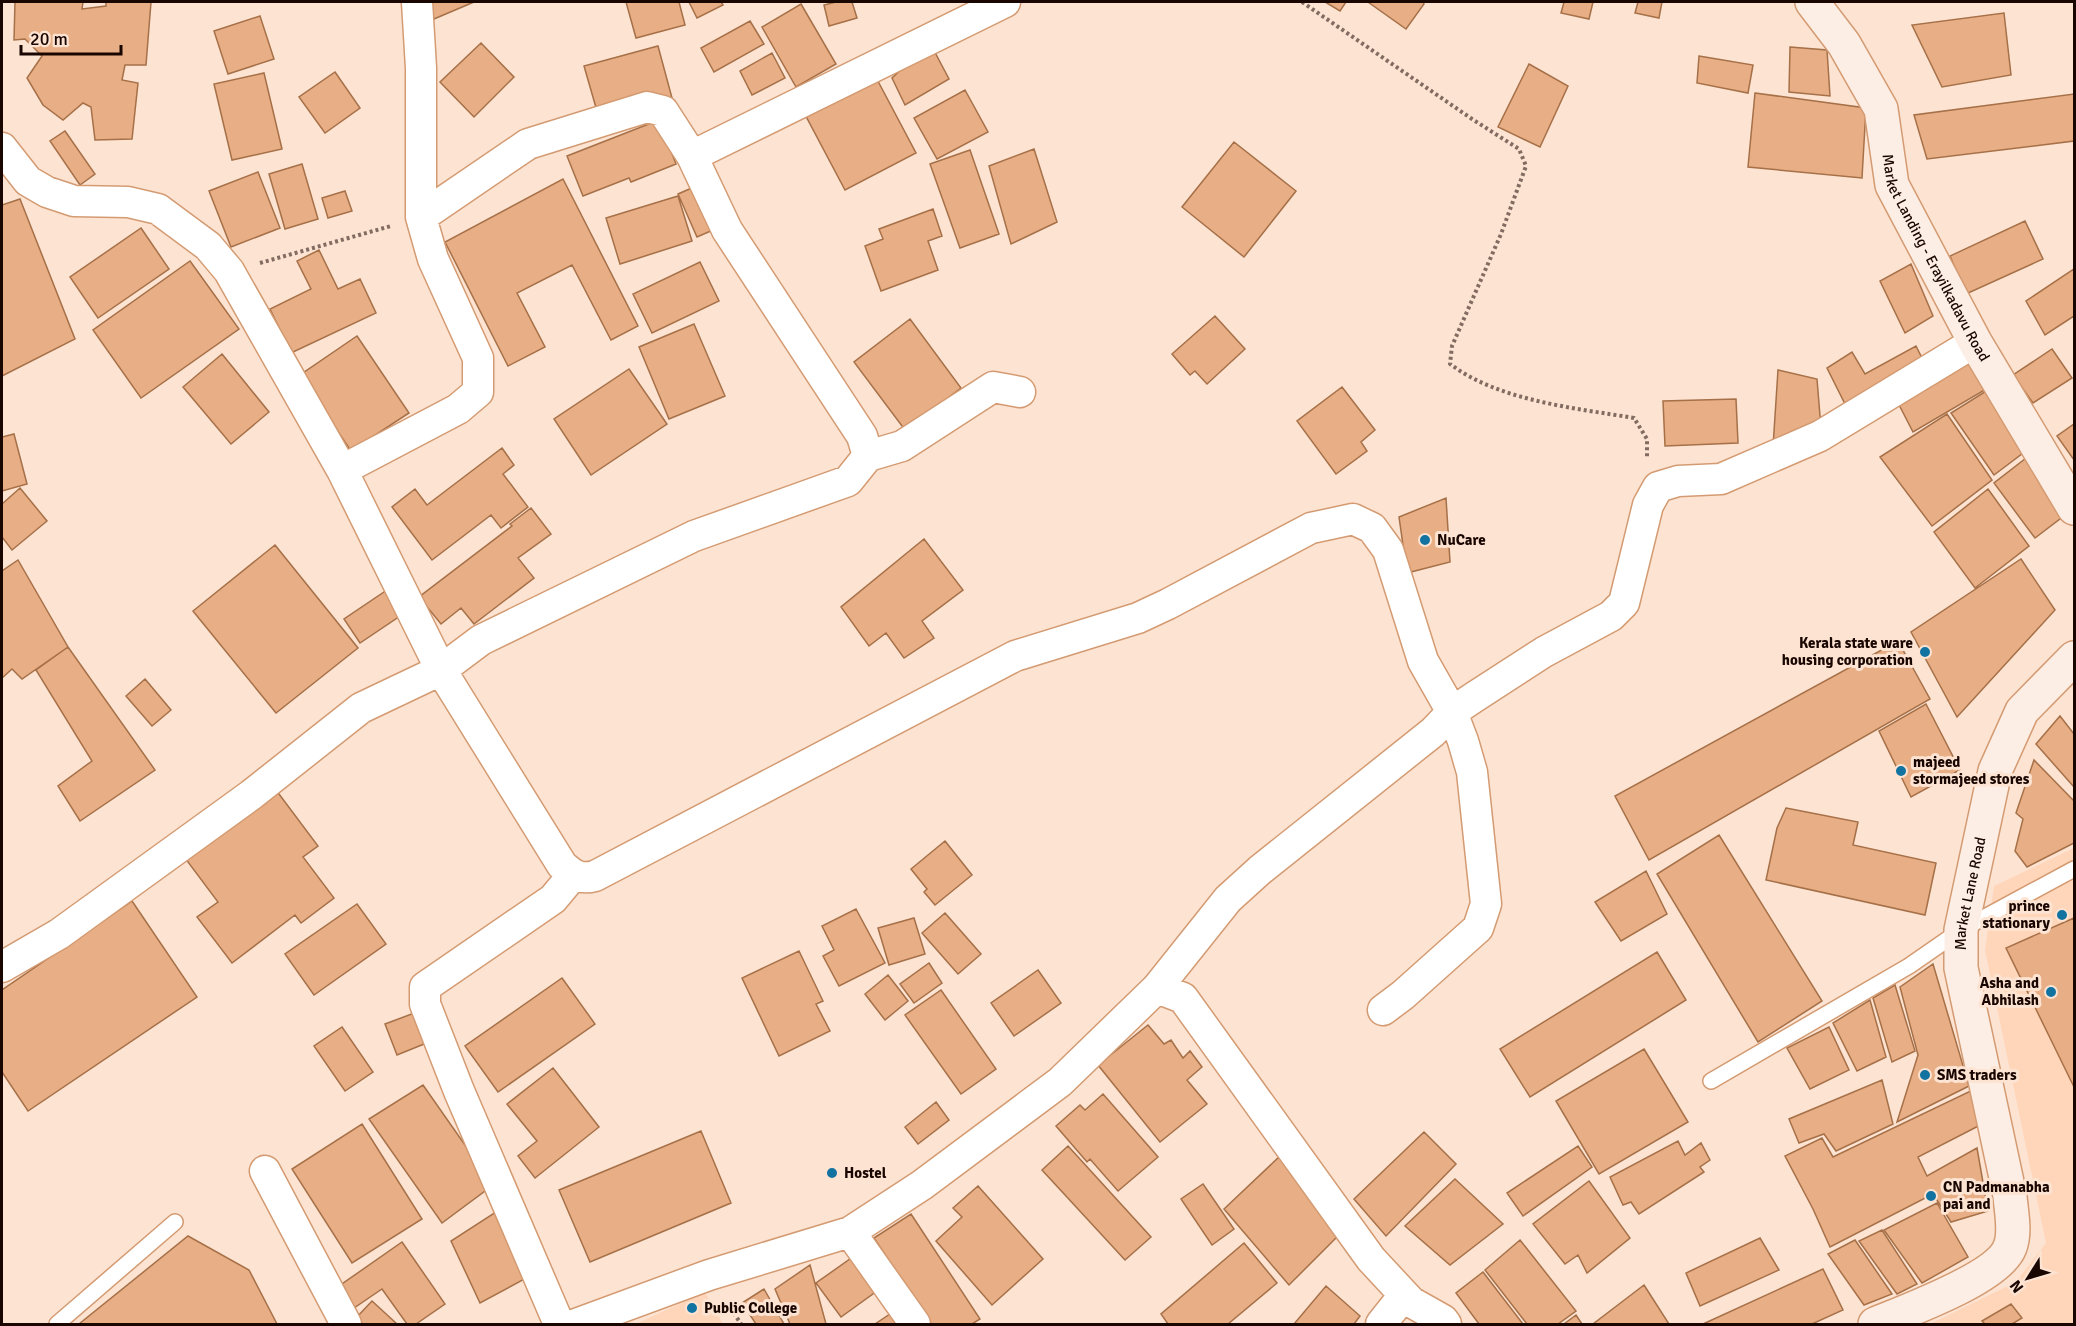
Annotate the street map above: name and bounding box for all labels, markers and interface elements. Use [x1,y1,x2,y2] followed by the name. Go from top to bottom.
[21,18,122,56] scale bar
[30,28,68,50] text: 20 m
[1879,153,1994,365] street label: Market Landing - Erayilkadavu Road
[1437,531,1486,549] place label: NuCare
[1418,533,1432,547] marker: NuCare
[1782,634,1913,669] place label: Kerala state ware housing corporation
[1918,645,1932,659] marker: Kerala state ware housing corporation
[1913,753,2030,788] place label: majeed stormajeed stores
[1894,764,1908,778] marker: majeed stormajeed stores
[1952,835,1990,950] street label: Market Lane Road
[1982,897,2051,932] place label: prince stationary
[2055,908,2069,922] marker: prince stationary
[1980,974,2039,1009] place label: Asha and Abhilash
[2044,985,2058,999] marker: Asha and Abhilash
[1937,1066,2017,1084] place label: SMS traders
[1918,1068,1932,1082] marker: SMS traders
[844,1164,887,1182] place label: Hostel
[825,1166,839,1180] marker: Hostel
[1943,1178,2050,1213] place label: CN Padmanabha pai and
[1924,1189,1938,1203] marker: CN Padmanabha pai and
[1998,1248,2058,1308] north arrow
[2005,1276,2028,1297] text: N
[704,1299,797,1317] place label: Public College
[685,1301,699,1315] marker: Public College

